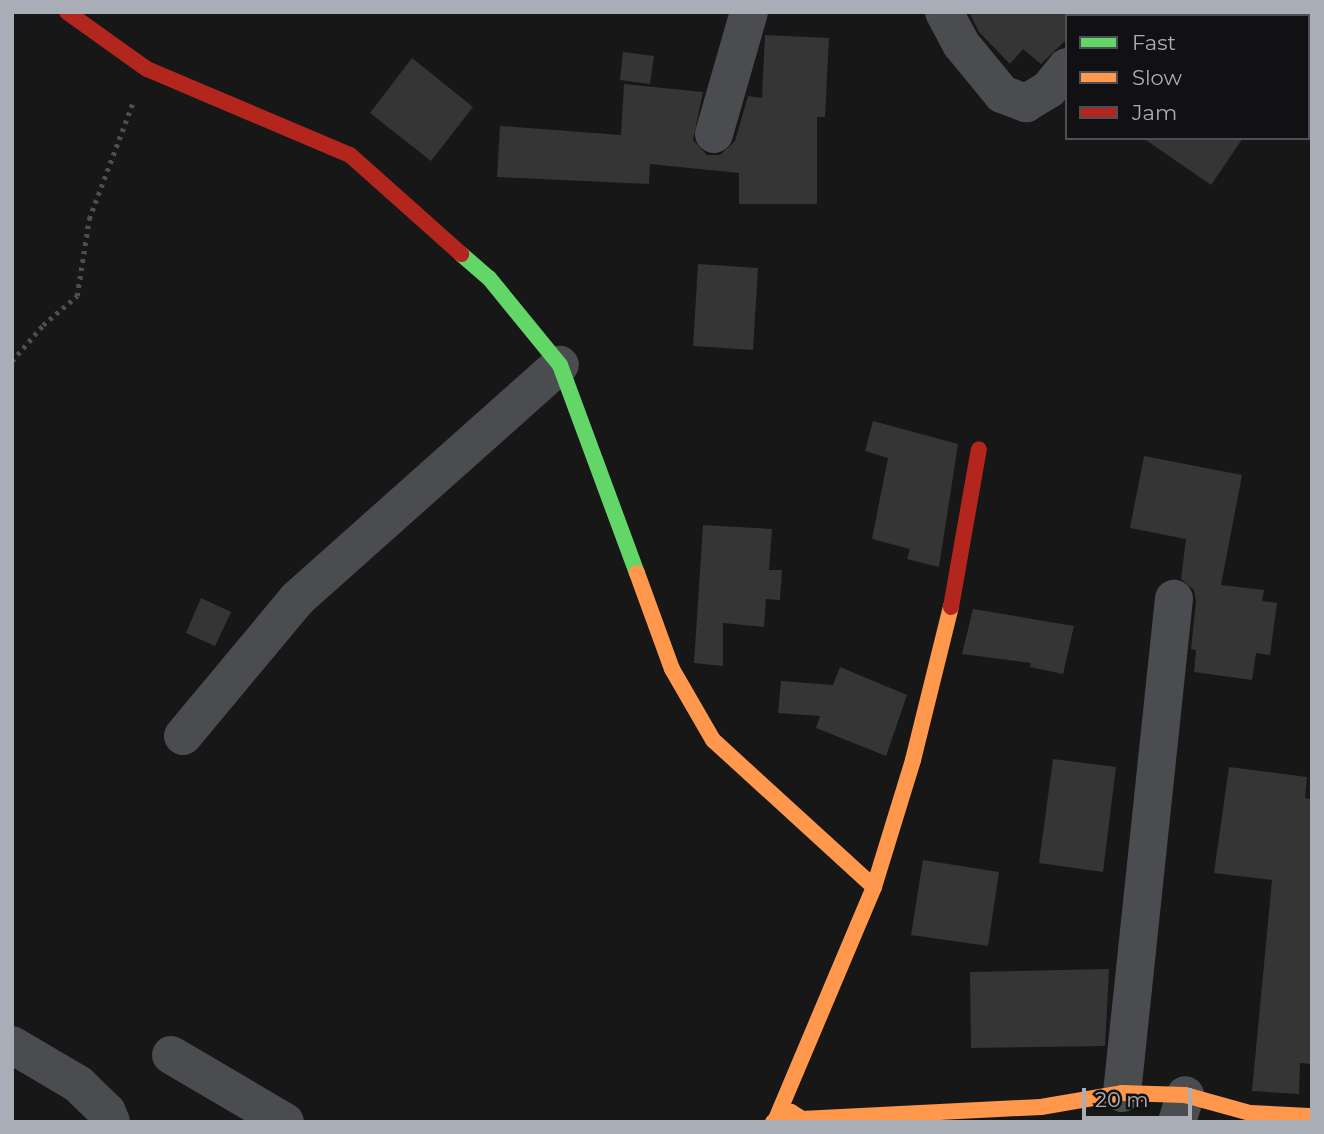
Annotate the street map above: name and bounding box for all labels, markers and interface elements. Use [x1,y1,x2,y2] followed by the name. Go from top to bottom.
[1065,14,1310,140] legend
[1132,30,1176,55] text: Fast
[1132,65,1182,90] text: Slow
[1132,100,1177,125] text: Jam
[1086,1074,1196,1118] scale bar
[1095,1087,1149,1112] text: 20 m

